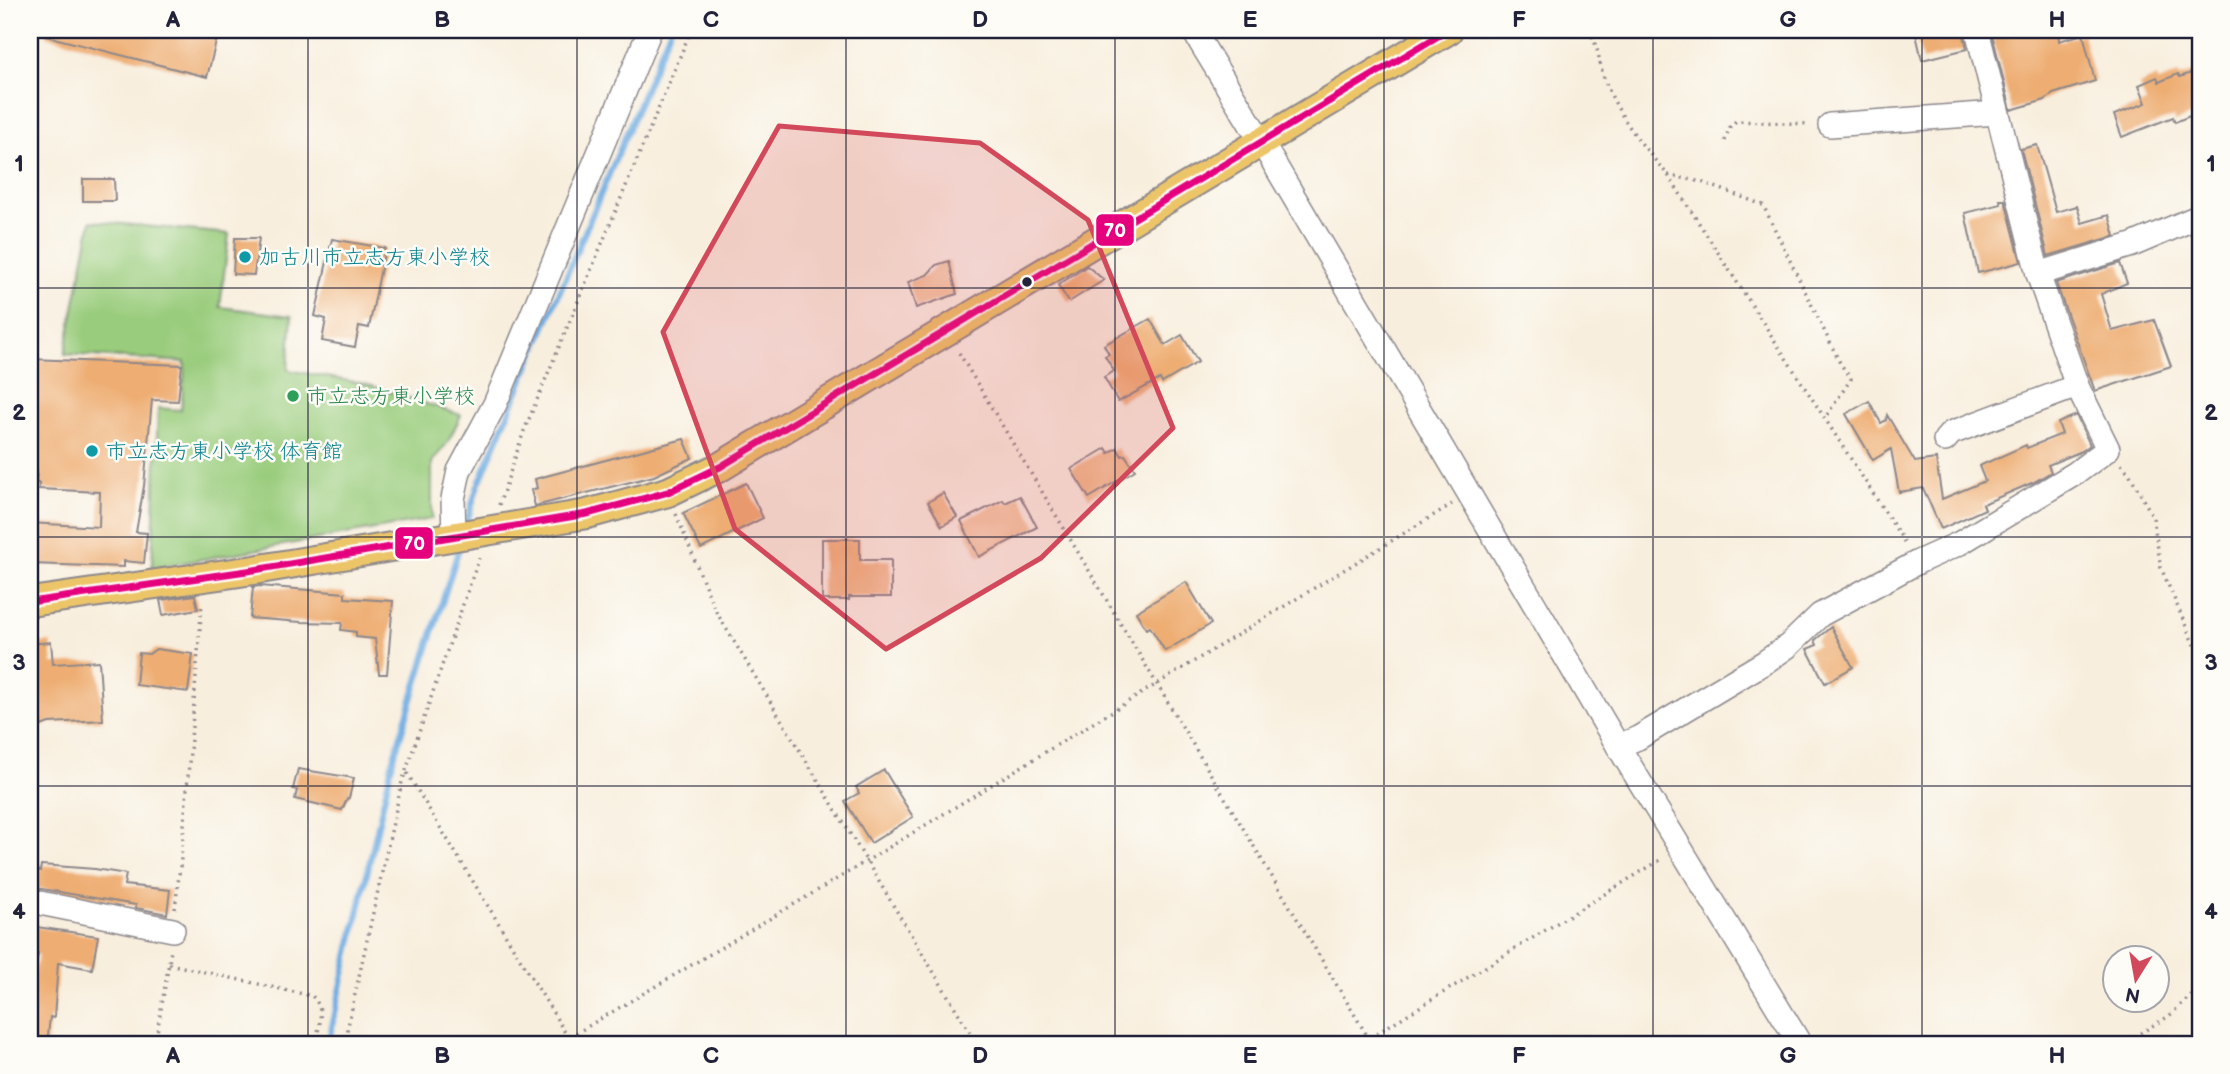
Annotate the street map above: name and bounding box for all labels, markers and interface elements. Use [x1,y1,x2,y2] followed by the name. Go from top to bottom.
[165,6,181,34] text: A
[434,6,450,34] text: B
[703,6,719,34] text: C
[972,6,988,34] text: D
[1243,6,1258,34] text: E
[1512,6,1526,34] text: F
[1780,6,1797,34] text: G
[2048,6,2066,34] text: H
[14,150,24,178] text: 1
[2206,150,2216,178] text: 1
[1095,213,1135,247] line badge: 70
[1104,220,1126,243] text: 70
[259,245,490,270] place label: 加古川市立志方東小学校
[237,249,253,265] marker: 加古川市立志方東小学校
[1020,275,1034,289] unlabelled marker
[307,384,475,409] place label: 市立志方東小学校
[285,388,301,404] marker: 市立志方東小学校
[12,399,26,427] text: 2
[2204,399,2218,427] text: 2
[106,439,343,464] place label: 市立志方東小学校 体育館
[84,443,100,459] marker: 市立志方東小学校 体育館
[394,526,434,560] line badge: 70
[403,533,425,556] text: 70
[12,649,26,677] text: 3
[2204,649,2218,677] text: 3
[12,898,26,926] text: 4
[2204,898,2218,926] text: 4
[2100,944,2170,1014] north arrow
[2124,982,2142,1007] text: N
[165,1042,181,1070] text: A
[434,1042,450,1070] text: B
[703,1042,719,1070] text: C
[972,1042,988,1070] text: D
[1243,1042,1258,1070] text: E
[1512,1042,1526,1070] text: F
[1780,1042,1797,1070] text: G
[2048,1042,2066,1070] text: H

